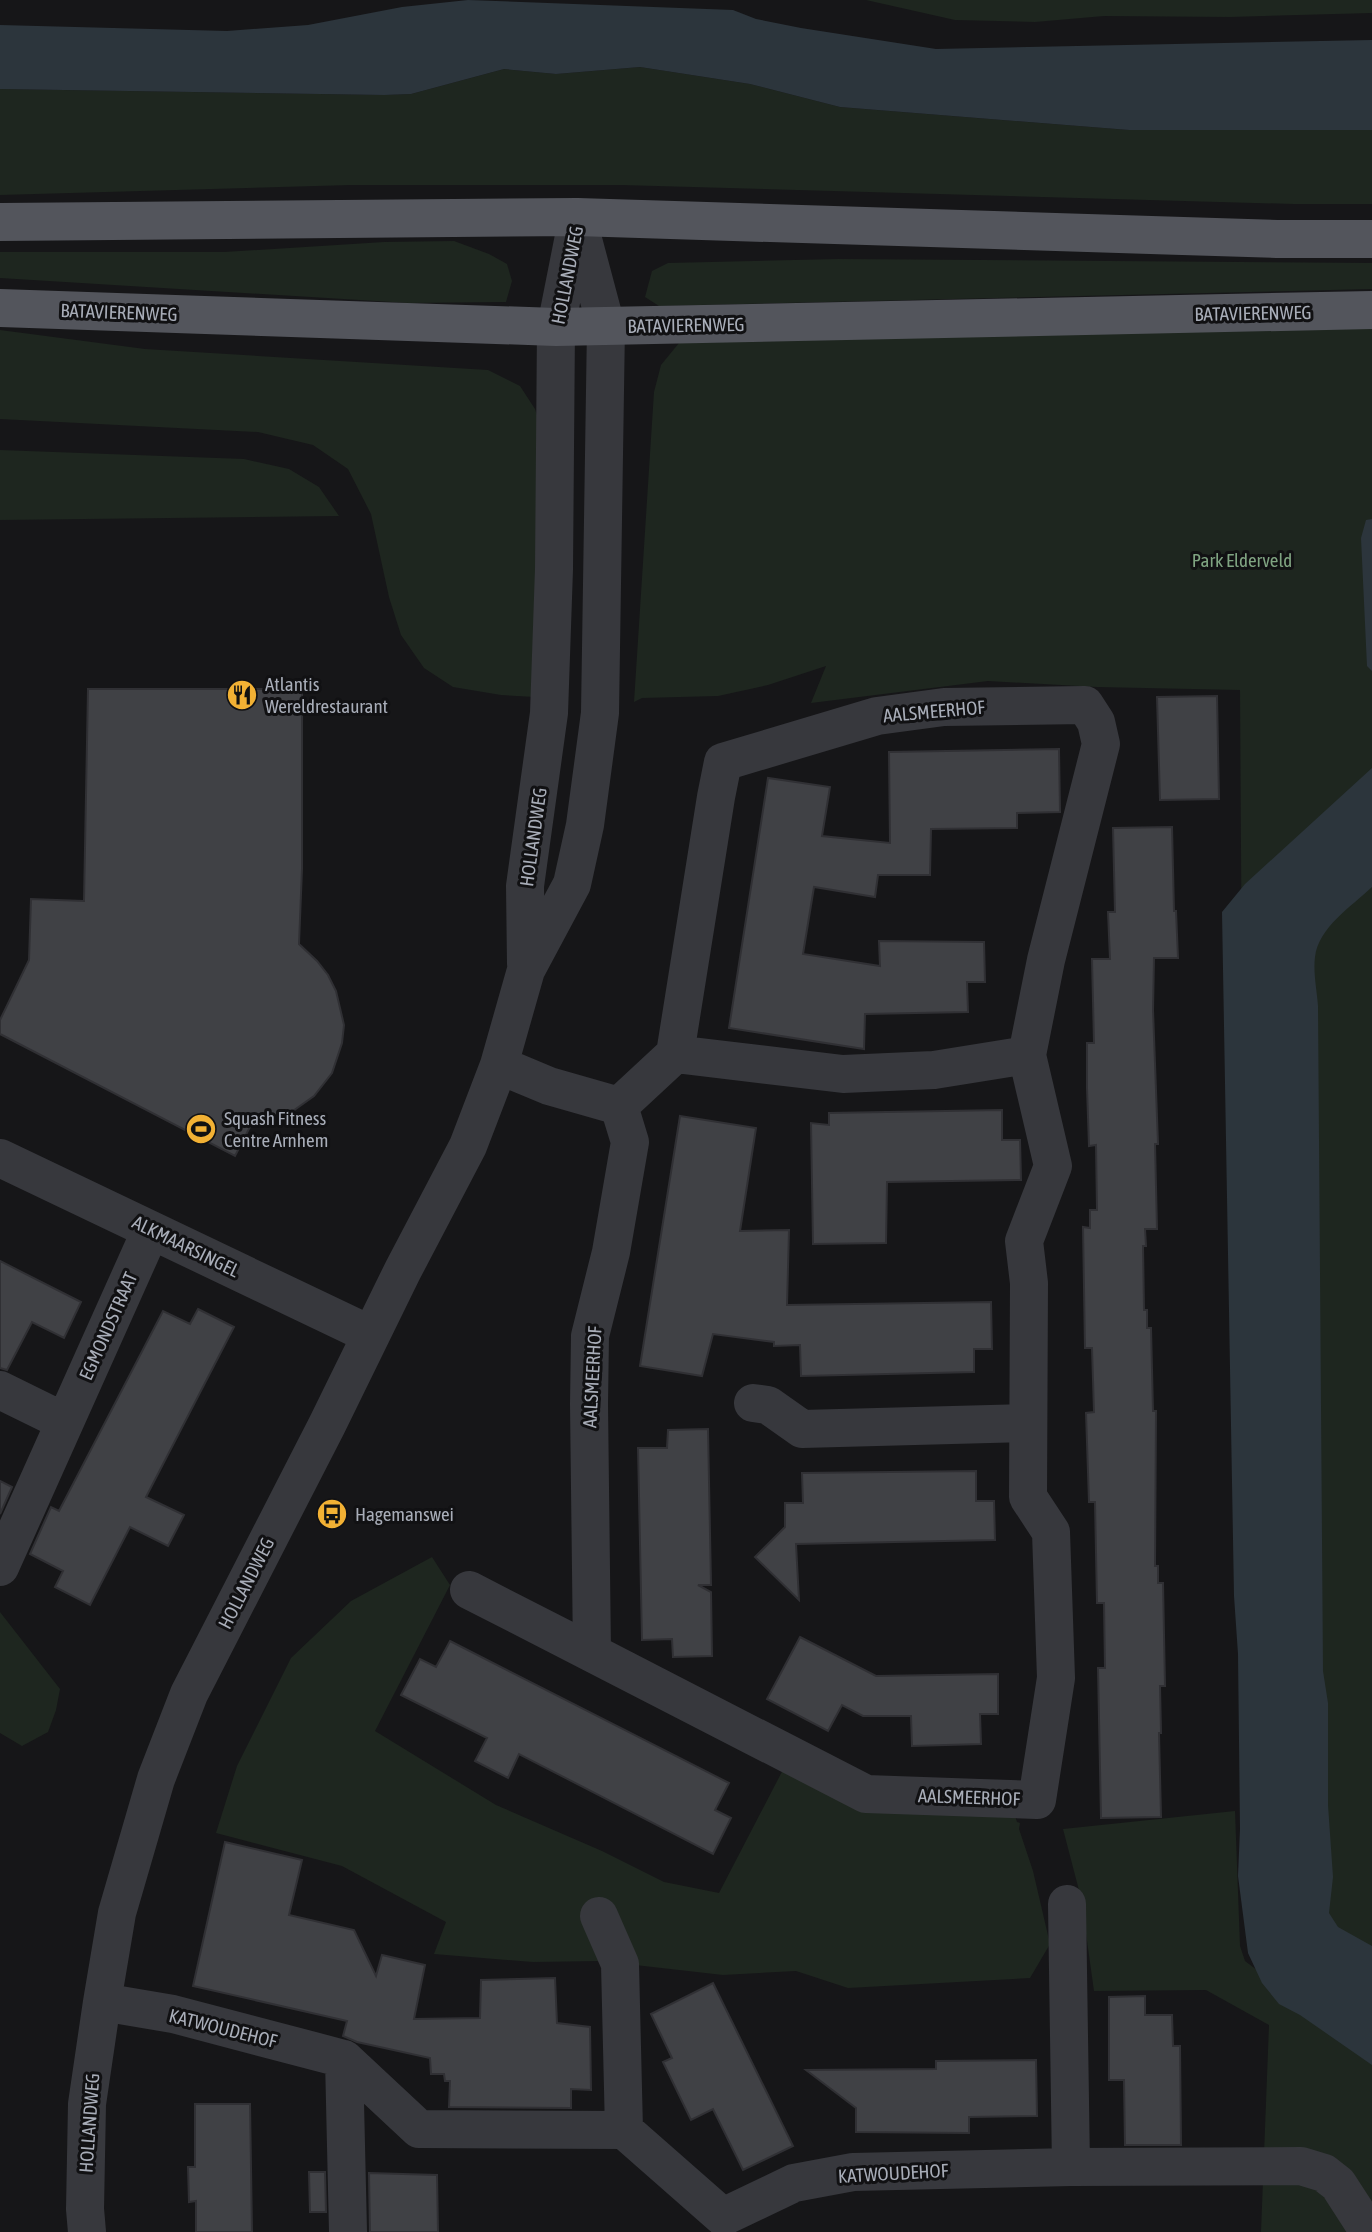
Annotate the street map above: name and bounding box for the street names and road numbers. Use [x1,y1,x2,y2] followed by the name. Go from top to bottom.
[547,224,587,326] street label: HOLLANDWEG
[60,299,178,325] street label: BATAVIERENWEG
[1194,301,1312,325] street label: BATAVIERENWEG
[627,313,745,337] street label: BATAVIERENWEG
[882,696,986,726] street label: AALSMEERHOF
[515,786,551,888] street label: HOLLANDWEG
[129,1211,244,1282] street label: ALKMAARSINGEL
[74,1268,142,1383] street label: EGMONDSTRAAT
[578,1325,606,1429] street label: AALSMEERHOF
[214,1534,278,1632] street label: HOLLANDWEG
[918,1784,1021,1810] street label: AALSMEERHOF
[167,2004,280,2052] street label: KATWOUDEHOF
[75,2072,103,2174] street label: HOLLANDWEG
[837,2159,949,2187] street label: KATWOUDEHOF

